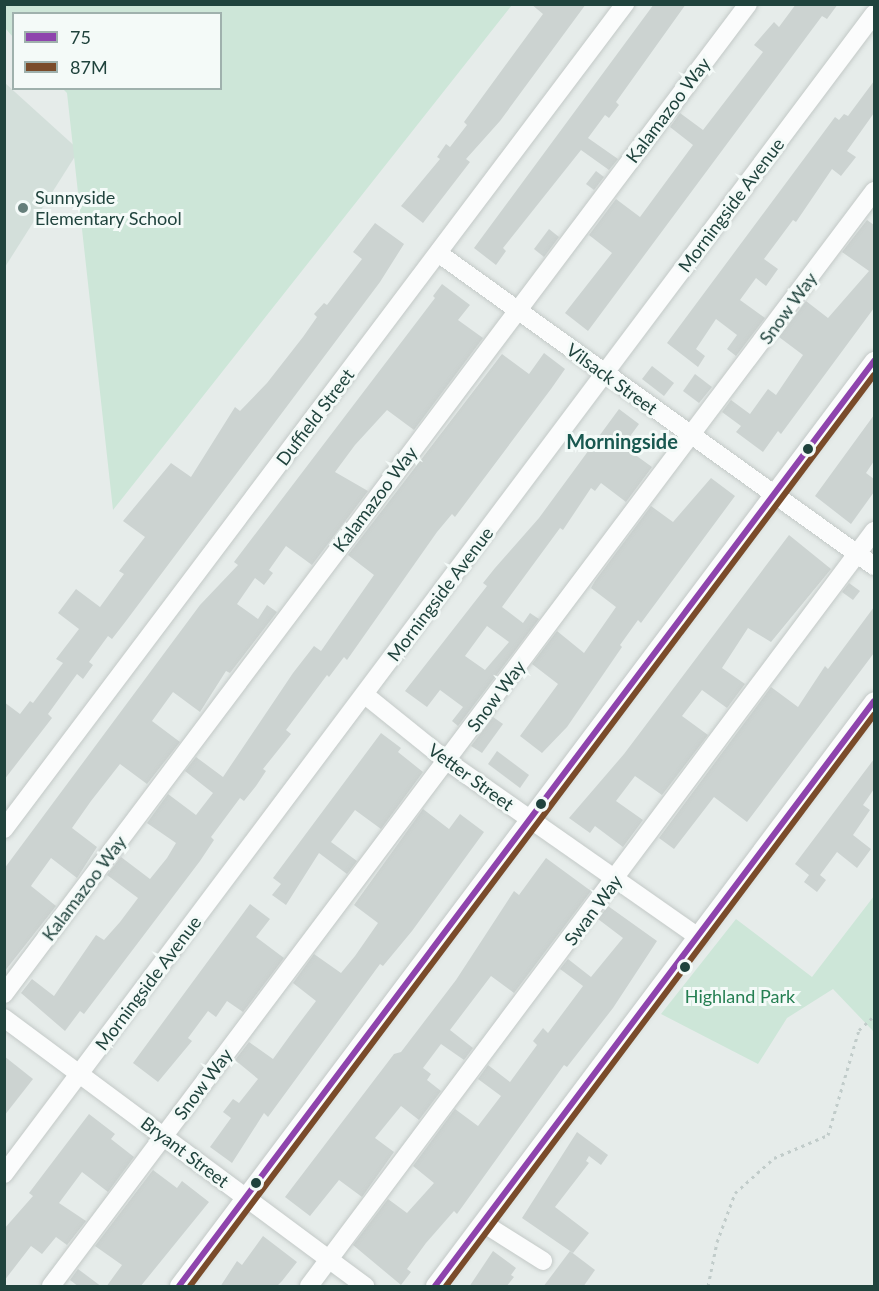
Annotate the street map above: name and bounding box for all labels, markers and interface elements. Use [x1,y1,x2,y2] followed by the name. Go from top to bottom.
[12,12,222,90] legend
[70,26,91,48] text: 75
[621,53,715,167] street label: Kalamazoo Way
[70,56,108,78] text: 87M
[673,133,789,277] street label: Morningside Avenue
[35,187,182,230] place label: Sunnyside Elementary School
[16,201,30,215] marker: Sunnyside Elementary School
[755,268,821,348] street label: Snow Way
[562,339,662,419] street label: Vilsack Street
[272,364,358,470] street label: Duffield Street
[566,429,678,453] district label: Morningside
[328,442,422,556] street label: Kalamazoo Way
[802,443,814,455] unlabelled marker
[382,522,498,666] street label: Morningside Avenue
[462,656,530,736] street label: Snow Way
[424,739,518,815] street label: Vetter Street
[535,798,547,810] unlabelled marker
[37,831,131,945] street label: Kalamazoo Way
[559,870,627,950] street label: Swan Way
[90,911,206,1055] street label: Morningside Avenue
[679,961,691,973] unlabelled marker
[685,985,795,1007] park label: Highland Park
[169,1044,237,1124] street label: Snow Way
[137,1112,233,1192] street label: Bryant Street
[250,1177,262,1189] unlabelled marker

